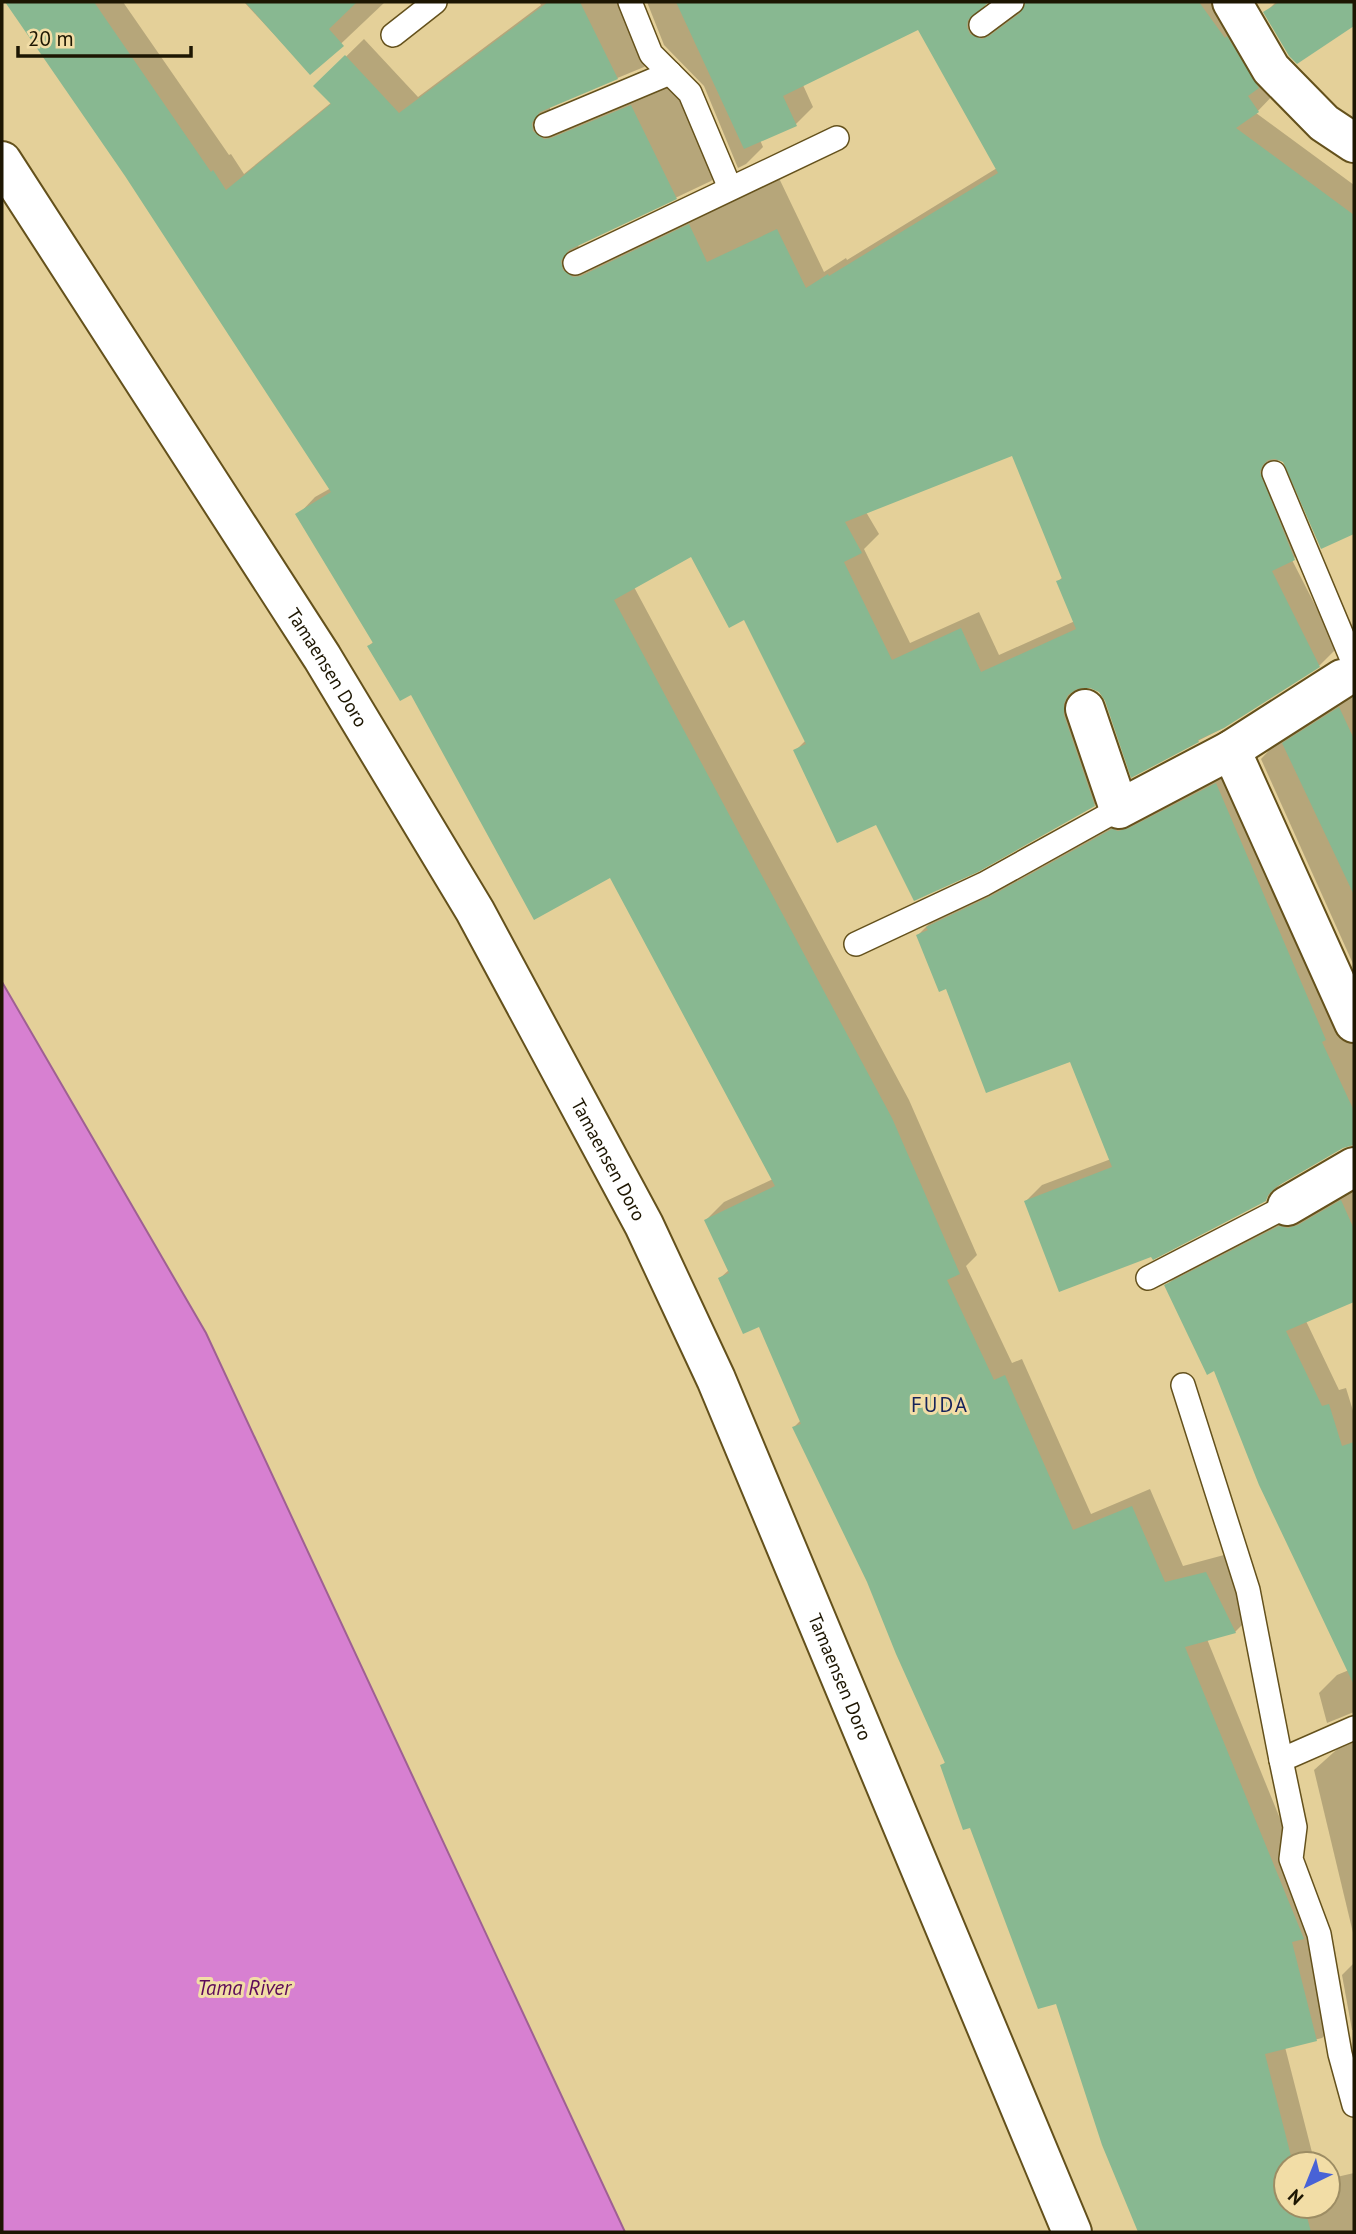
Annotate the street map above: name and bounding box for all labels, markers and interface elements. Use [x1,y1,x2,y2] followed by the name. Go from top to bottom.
[18,14,191,58] scale bar
[28,25,74,52] text: 20 m
[282,603,373,731] street label: Tamaensen Doro
[566,1094,651,1225] street label: Tamaensen Doro
[911,1391,969,1418] district label: FUDA
[803,1610,877,1744] street label: Tamaensen Doro
[197,1974,293,2001] water label: Tama River
[1272,2150,1342,2220] north arrow
[1283,2184,1308,2210] text: N

